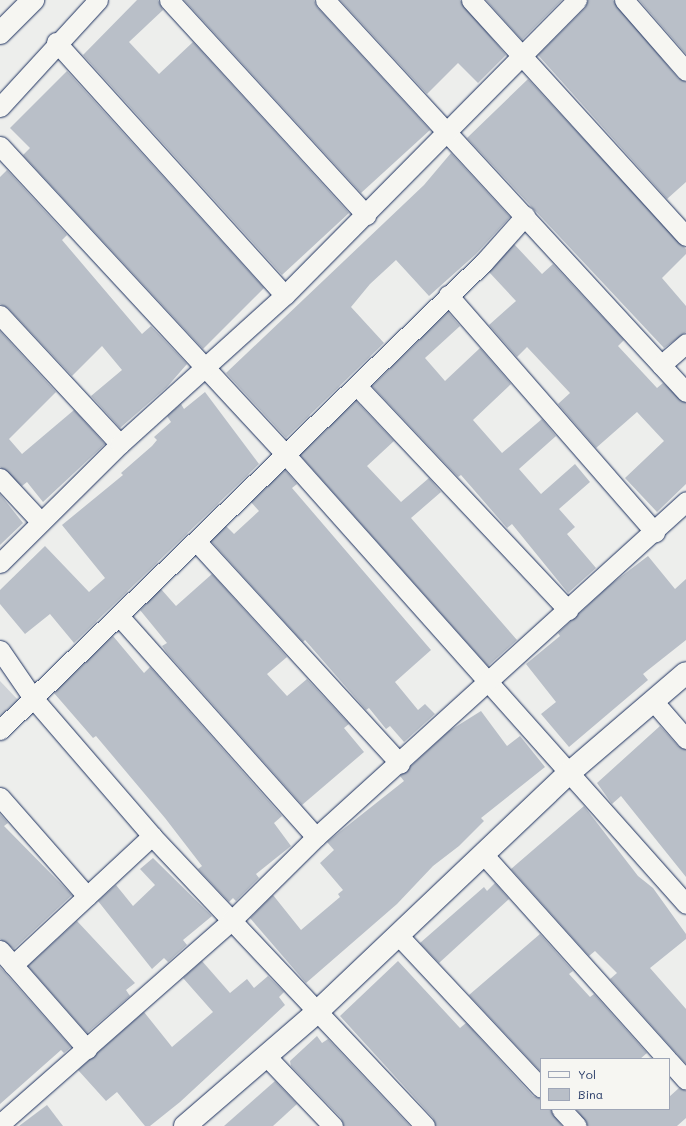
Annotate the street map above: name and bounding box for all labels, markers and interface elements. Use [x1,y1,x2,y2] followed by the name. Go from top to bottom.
[540,1058,670,1110] legend
[578,1066,596,1082] text: Yol
[578,1086,603,1102] text: Bina

